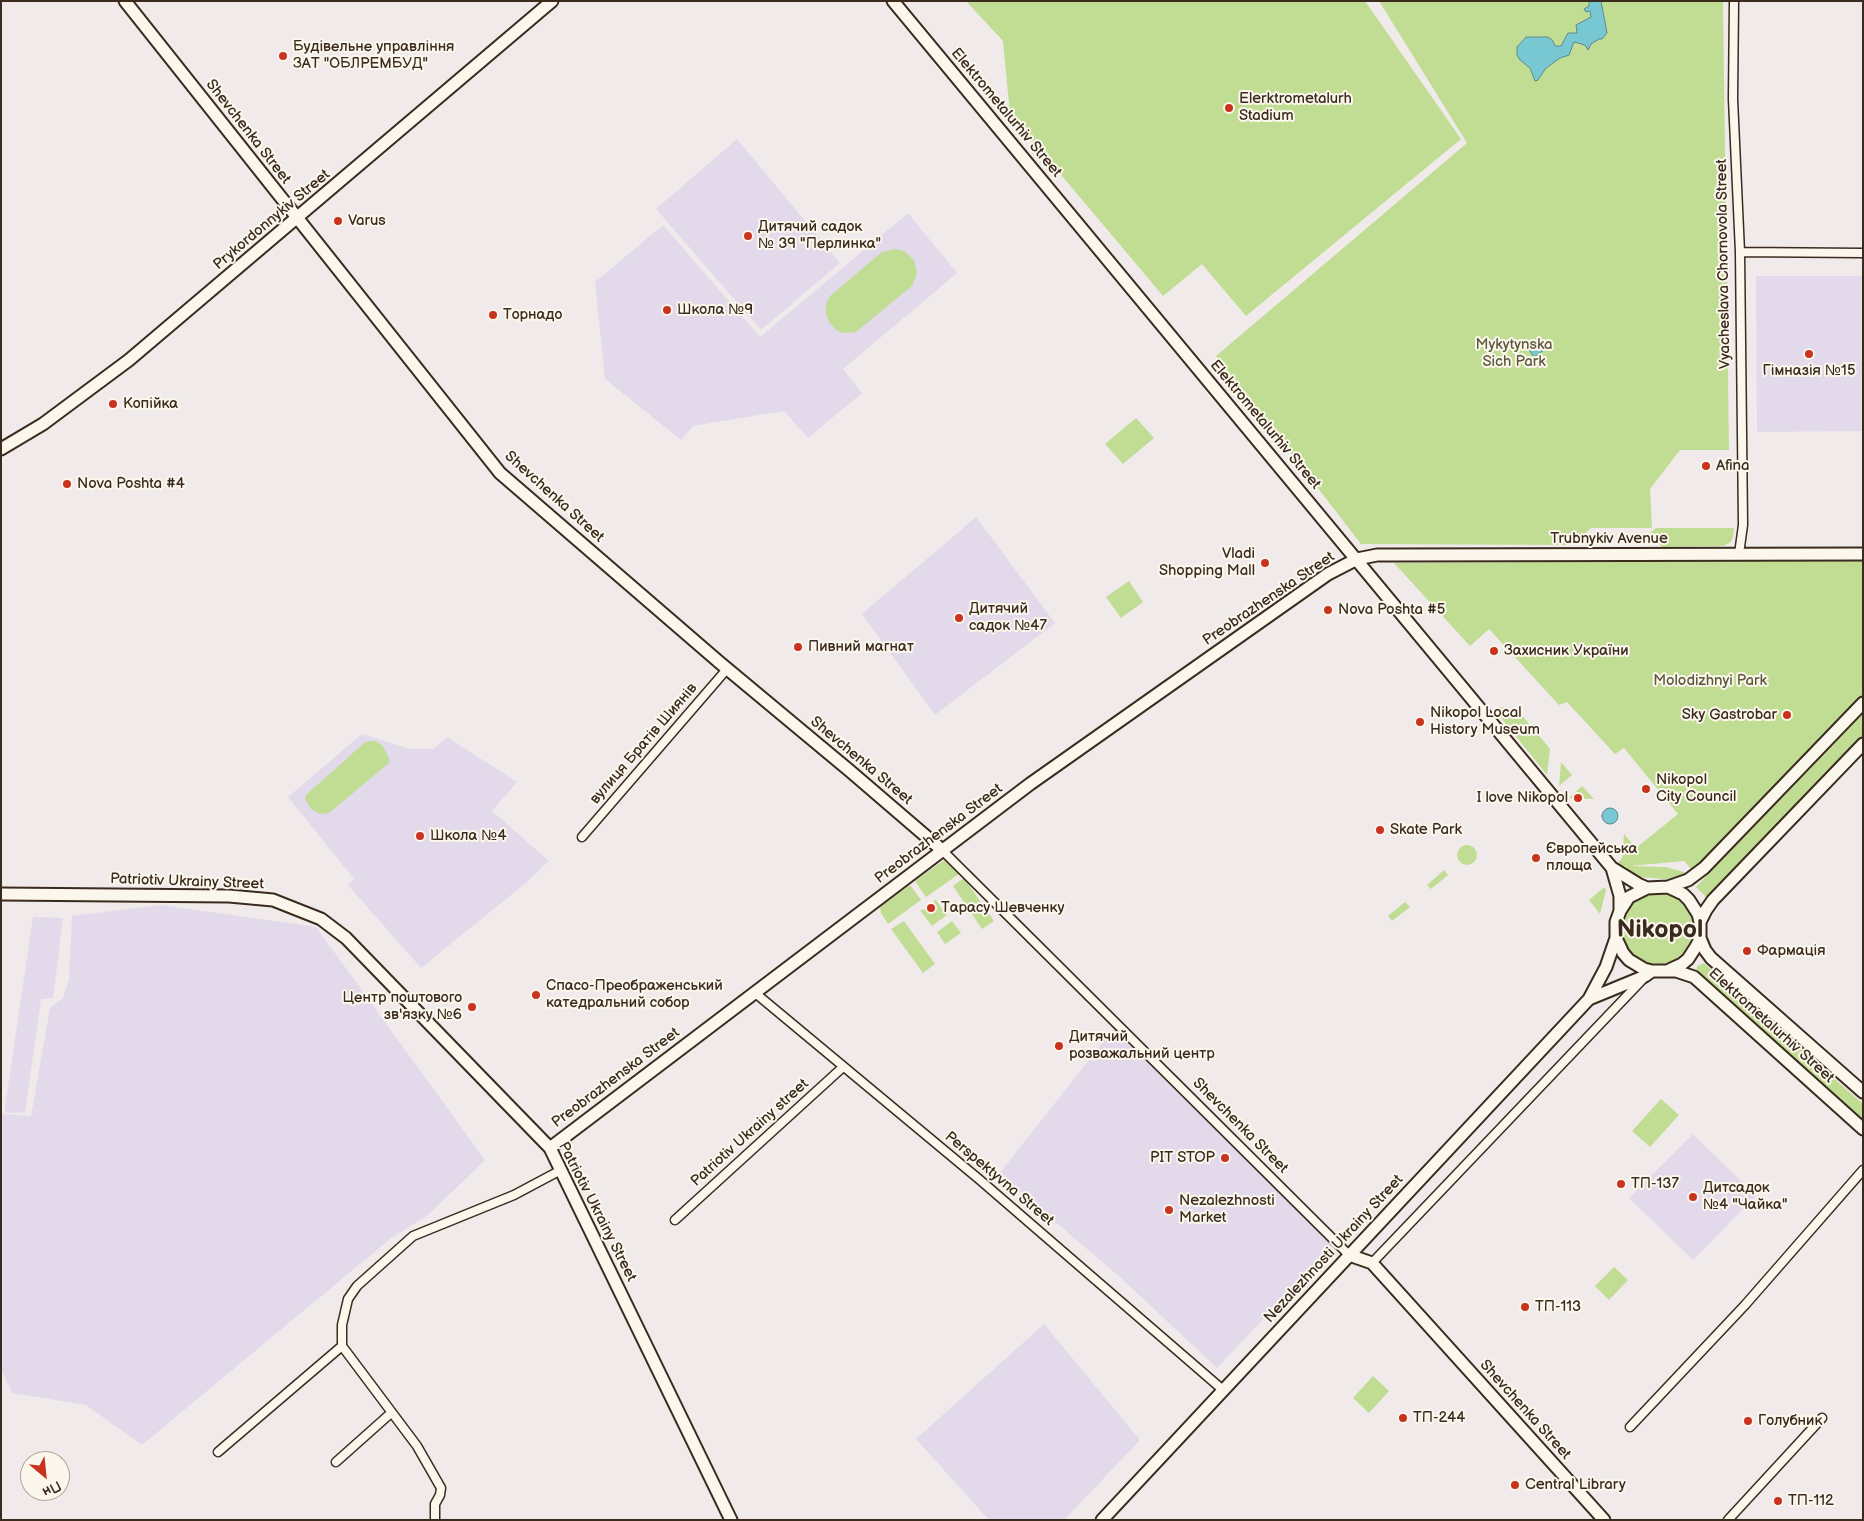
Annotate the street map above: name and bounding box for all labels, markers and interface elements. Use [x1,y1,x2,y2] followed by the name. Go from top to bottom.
[293,38,454,73] place label: Будівельне управління ЗАТ "ОБЛРЕМБУД"
[947,45,1065,181] street label: Elektrometalurhiv Street
[277,50,289,62] marker: Будівельне управління ЗАТ "ОБЛРЕМБУД"
[202,76,294,188] street label: Shevchenka Street
[1239,90,1352,125] place label: Elerktrometalurh Stadium
[1223,102,1235,114] marker: Elerktrometalurh Stadium
[1713,159,1735,369] street label: Vyacheslava Chornovola Street
[210,166,334,274] street label: Prykordonnykiv Street
[348,212,386,230] place label: Varus
[332,215,344,227] marker: Varus
[758,218,881,253] place label: Дитячий садок № 39 "Перлинка"
[742,230,754,242] marker: Дитячий садок № 39 "Перлинка"
[677,301,753,319] place label: Школа №9
[661,304,673,316] marker: Школа №9
[503,306,562,324] place label: Торнадо
[487,309,499,321] marker: Торнадо
[1475,336,1553,371] park label: Mykytynska Sich Park
[1803,348,1815,360] marker: Гімназія №15
[1206,357,1324,493] street label: Elektrometalurhiv Street
[1763,362,1855,380] place label: Гімназія №15
[123,395,178,413] place label: Копійка
[107,398,119,410] marker: Копійка
[501,448,607,546] street label: Shevchenka Street
[1716,457,1749,475] place label: Afina
[1700,460,1712,472] marker: Afina
[77,475,185,493] place label: Nova Poshta #4
[61,478,73,490] marker: Nova Poshta #4
[1550,530,1668,548] street label: Trubnykiv Avenue
[1159,545,1255,580] place label: Vladi Shopping Mall
[1200,548,1338,650] street label: Preobrazhenska Street
[1259,557,1271,569] marker: Vladi Shopping Mall
[969,600,1047,635] place label: Дитячий садок №47
[1338,601,1445,619] place label: Nova Poshta #5
[1322,604,1334,616] marker: Nova Poshta #5
[953,612,965,624] marker: Дитячий садок №47
[808,638,914,656] place label: Пивний магнат
[792,641,804,653] marker: Пивний магнат
[1504,642,1629,660] place label: Захисник України
[1488,645,1500,657] marker: Захисник України
[1653,672,1767,690] park label: Molodizhnyi Park
[587,680,701,808] street label: вулиця Братів Шиянів
[1430,704,1540,739] place label: Nikopol Local History Museum
[1682,706,1777,724] place label: Sky Gastrobar
[1781,709,1793,721] marker: Sky Gastrobar
[806,713,916,809] street label: Shevchenka Street
[1414,716,1426,728] marker: Nikopol Local History Museum
[1656,771,1736,806] place label: Nikopol City Council
[872,780,1006,888] street label: Preobrazhenska Street
[1640,783,1652,795] marker: Nikopol City Council
[1477,789,1568,807] place label: I love Nikopol
[1572,792,1584,804] marker: I love Nikopol
[1390,821,1462,839] place label: Skate Park
[1374,824,1386,836] marker: Skate Park
[430,827,507,845] place label: Школа №4
[414,830,426,842] marker: Школа №4
[1546,840,1637,875] place label: Європейська площа
[1530,852,1542,864] marker: Європейська площа
[110,870,264,894] street label: Patriotiv Ukrainy Street
[941,899,1064,917] place label: Тарасу Шевченку
[925,902,937,914] marker: Тарасу Шевченку
[1617,916,1703,946] district label: Nikopol
[1757,942,1826,960] place label: Фармація
[1741,945,1753,957] marker: Фармація
[1704,965,1838,1087] street label: Elektrometalurhiv Street
[546,977,723,1012] place label: Спасо-Преображенський катедральний собор
[343,989,462,1024] place label: Центр поштового зв'язку №6
[530,989,542,1001] marker: Спасо-Преображенський катедральний собор
[466,1001,478,1013] marker: Центр поштового зв'язку №6
[549,1024,683,1132] street label: Preobrazhenska Street
[1069,1028,1215,1063] place label: Дитячий розважальний центр
[1053,1040,1065,1052] marker: Дитячий розважальний центр
[1188,1074,1292,1178] street label: Shevchenka Street
[687,1075,813,1191] street label: Patriotiv Ukrainy street
[941,1128,1057,1230] street label: Perspektyvna Street
[554,1139,640,1285] street label: Patriotiv Ukrainy Street
[1150,1149,1215,1167] place label: PIT STOP
[1219,1152,1231,1164] marker: PIT STOP
[1261,1171,1407,1327] street label: Nezalezhnosti Ukrainy Street
[1631,1175,1679,1193] place label: ТП-137
[1615,1178,1627,1190] marker: ТП-137
[1703,1179,1787,1214] place label: Дитсадок №4 "Чайка"
[1687,1191,1699,1203] marker: Дитсадок №4 "Чайка"
[1179,1192,1275,1227] place label: Nezalezhnosti Market
[1163,1204,1175,1216] marker: Nezalezhnosti Market
[1535,1298,1581,1316] place label: ТП-113
[1519,1301,1531,1313] marker: ТП-113
[1476,1357,1574,1463] street label: Shevchenka Street
[1413,1409,1465,1427] place label: ТП-244
[1397,1412,1409,1424] marker: ТП-244
[1758,1412,1822,1430] place label: Голубник
[1742,1415,1754,1427] marker: Голубник
[20,1451,70,1501] north arrow
[1525,1476,1626,1494] place label: Central Library
[40,1477,64,1501] text: Пн
[1509,1479,1521,1491] marker: Central Library
[1788,1492,1834,1510] place label: ТП-112
[1772,1495,1784,1507] marker: ТП-112

